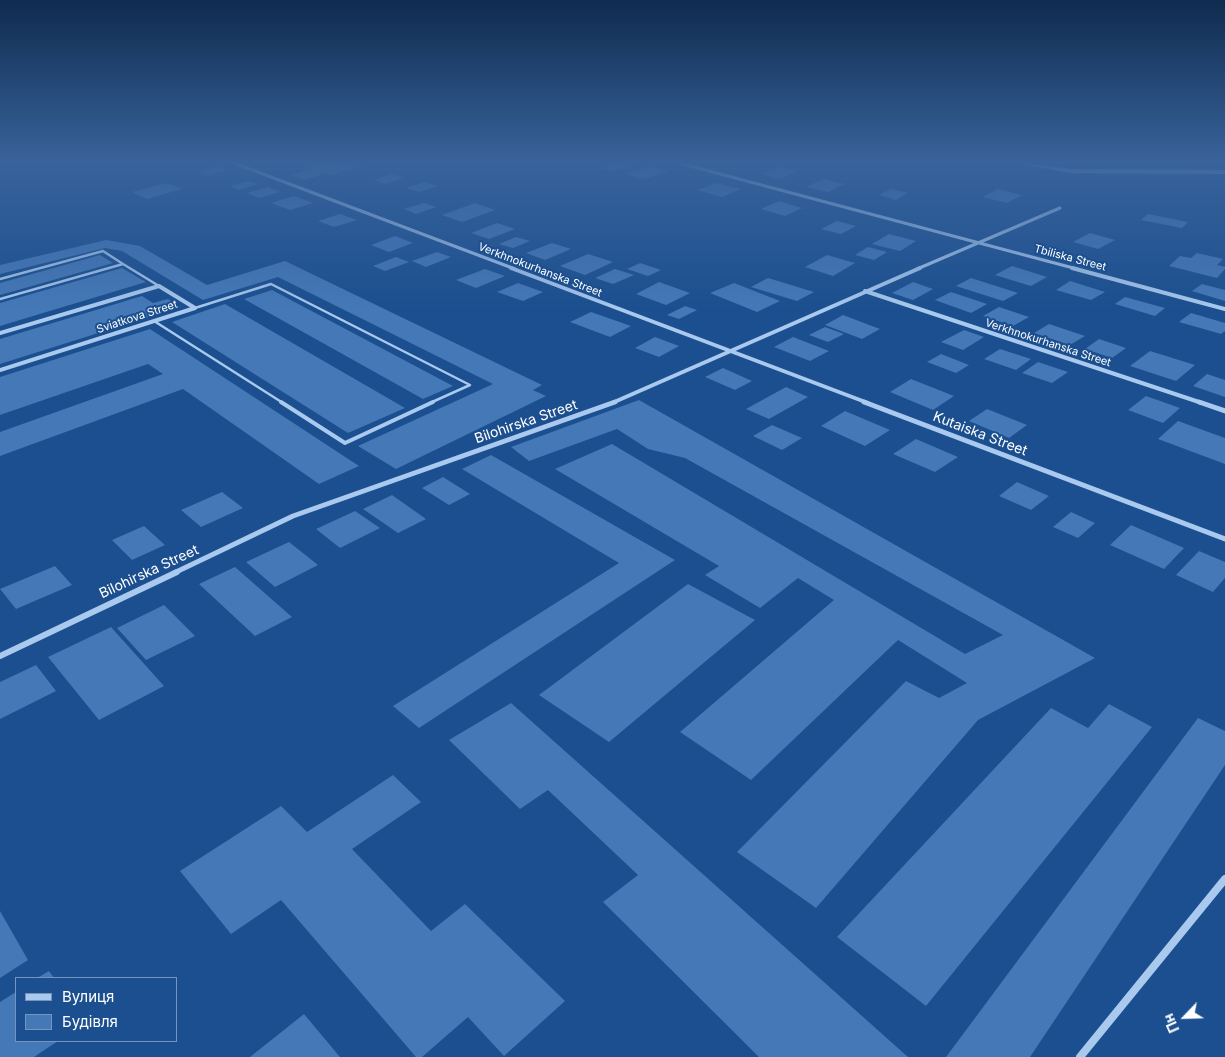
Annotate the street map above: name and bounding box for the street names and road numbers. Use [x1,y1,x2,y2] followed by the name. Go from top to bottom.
[476,240,604,300] street label: Verkhnokurhanska Street
[1033,242,1107,274] street label: Tbiliska Street
[95,298,179,336] street label: Sviatkova Street
[983,316,1113,370] street label: Verkhnokurhanska Street
[472,397,580,447] street label: Bilohirska Street
[931,408,1029,460] street label: Kutaiska Street
[97,542,201,602] street label: Bilohirska Street

